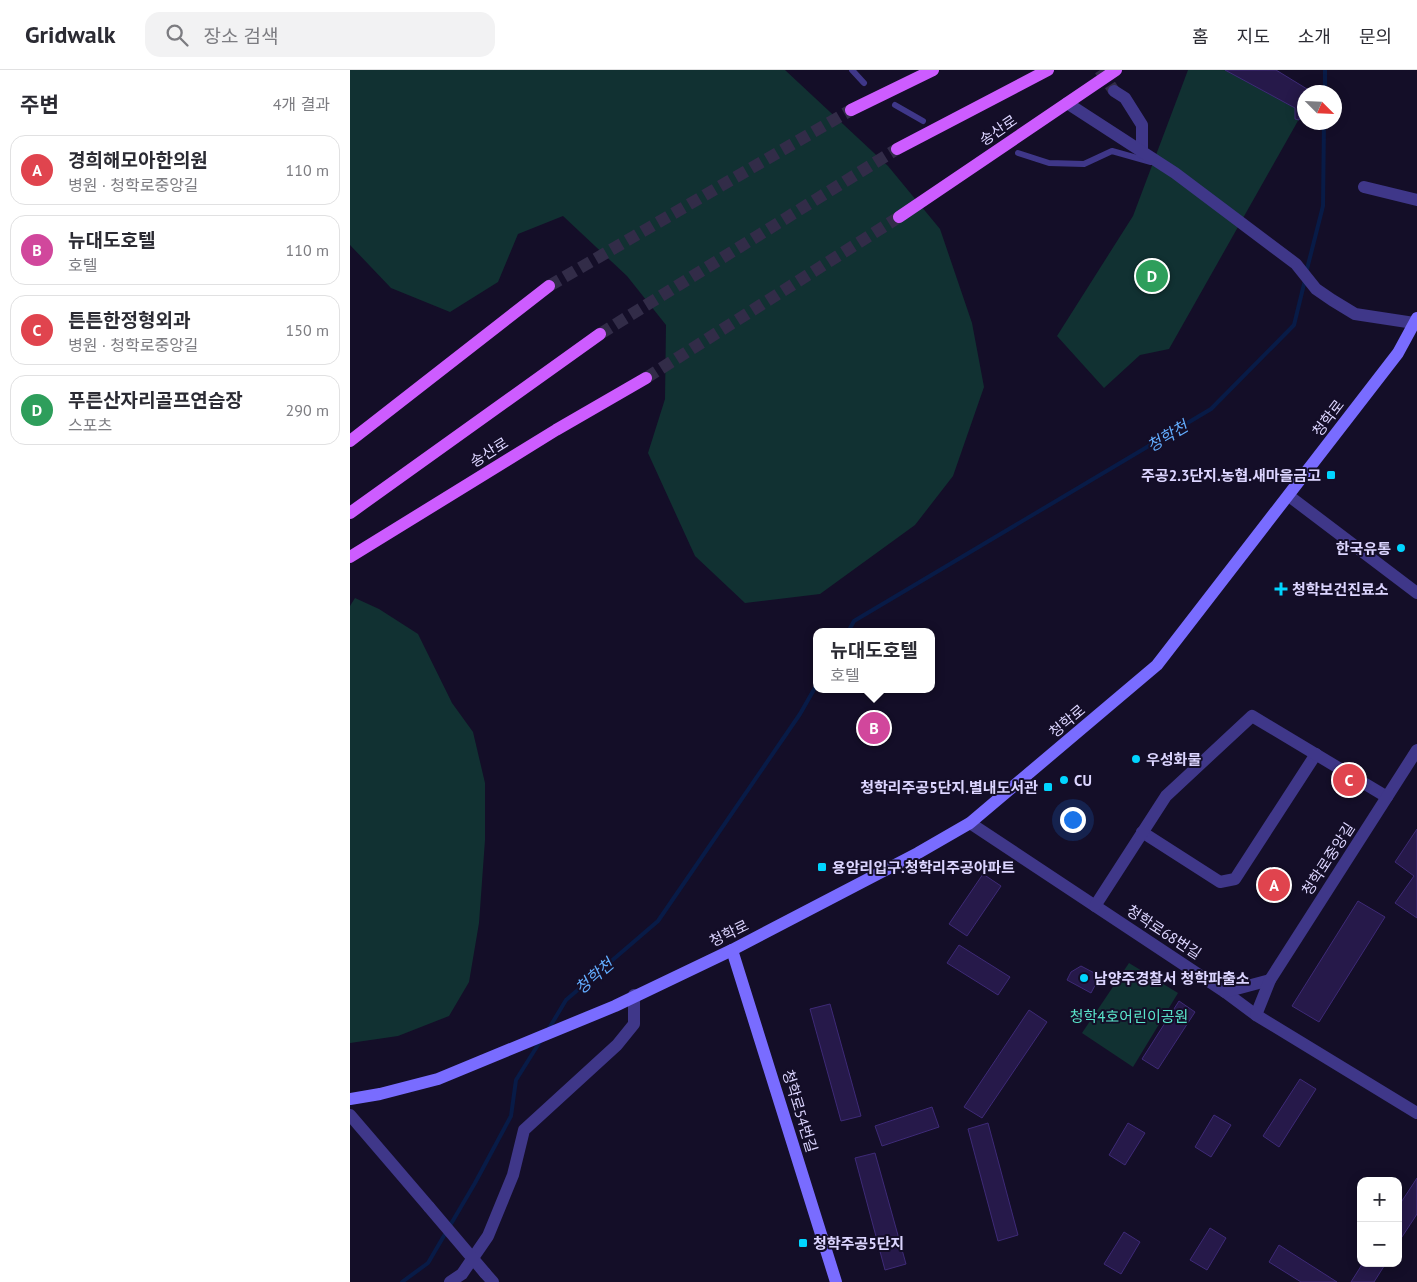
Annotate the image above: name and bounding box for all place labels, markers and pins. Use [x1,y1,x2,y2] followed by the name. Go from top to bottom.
[1136,257,1168,295] pin: D
[1141,466,1321,485] place label: 주공2.3단지.농협.새마을금고
[1325,469,1337,481] marker: 주공2.3단지.농협.새마을금고
[1336,539,1391,558] place label: 한국유통
[1395,542,1407,554] marker: 한국유통
[1292,580,1389,599] place label: 청학보건진료소
[1274,582,1288,596] marker: 청학보건진료소
[858,709,890,747] pin: B
[1146,750,1201,769] place label: 우성화물
[1130,753,1142,765] marker: 우성화물
[1333,761,1365,799] pin: C
[1074,771,1092,790] place label: CU
[1058,774,1070,786] marker: CU
[860,778,1038,797] place label: 청학리주공5단지.별내도서관
[1042,781,1054,793] marker: 청학리주공5단지.별내도서관
[832,858,1015,877] place label: 용암리입구.청학리주공아파트
[816,861,828,873] marker: 용암리입구.청학리주공아파트
[1258,866,1290,904] pin: A
[1094,969,1250,988] place label: 남양주경찰서 청학파출소
[1078,972,1090,984] marker: 남양주경찰서 청학파출소
[813,1234,904,1253] place label: 청학주공5단지
[797,1237,809,1249] marker: 청학주공5단지

